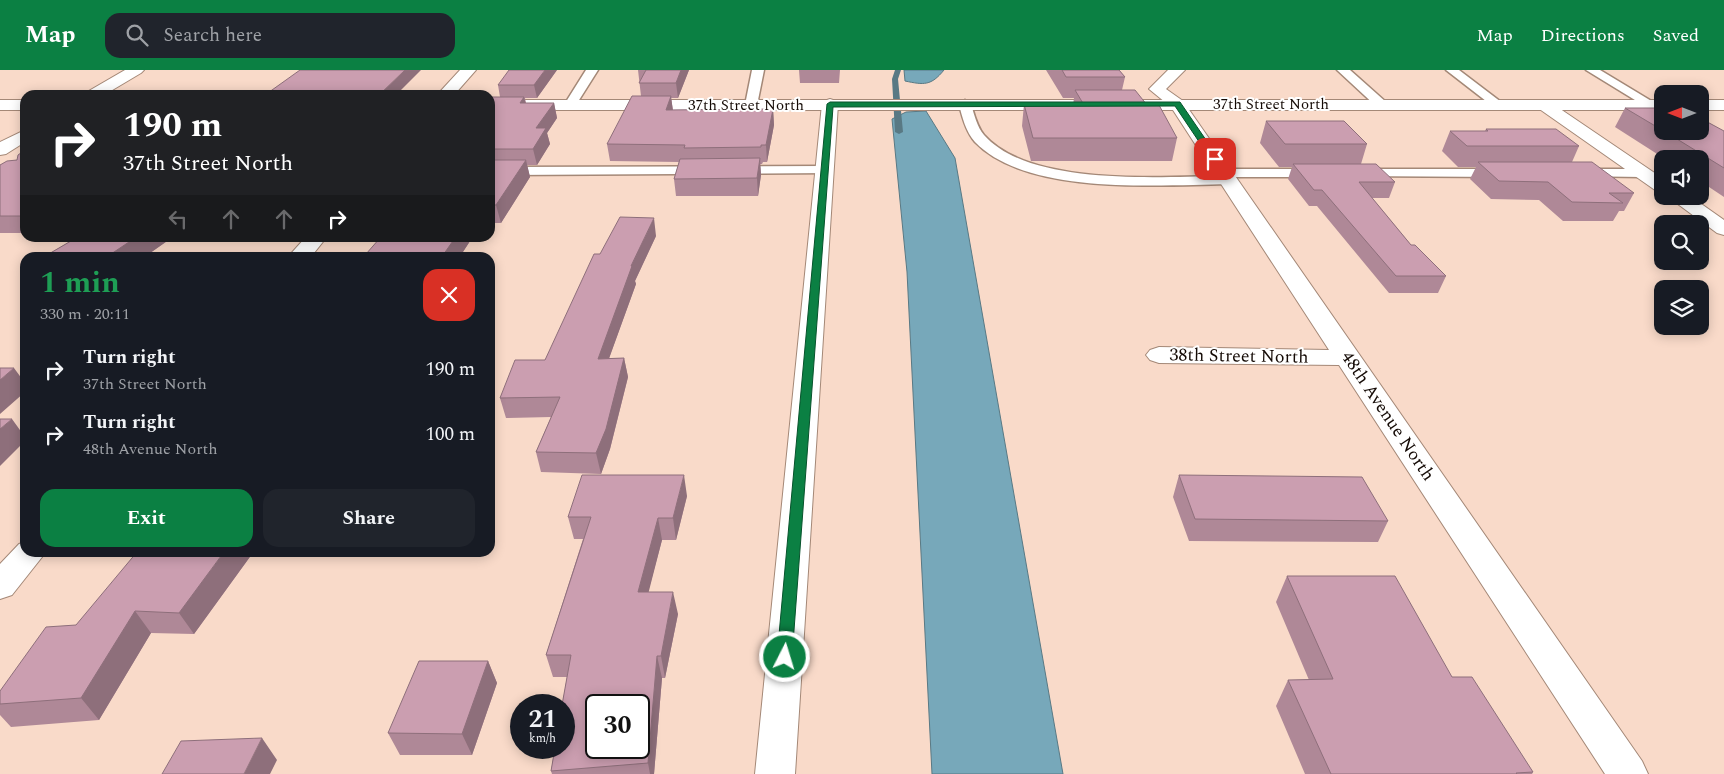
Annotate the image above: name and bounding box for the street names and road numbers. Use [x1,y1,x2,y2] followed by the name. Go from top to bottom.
[1213,93,1329,116] street label: 37th Street North
[688,94,804,117] street label: 37th Street North
[1169,341,1309,371] street label: 38th Street North
[1334,346,1442,486] street label: 48th Avenue North

